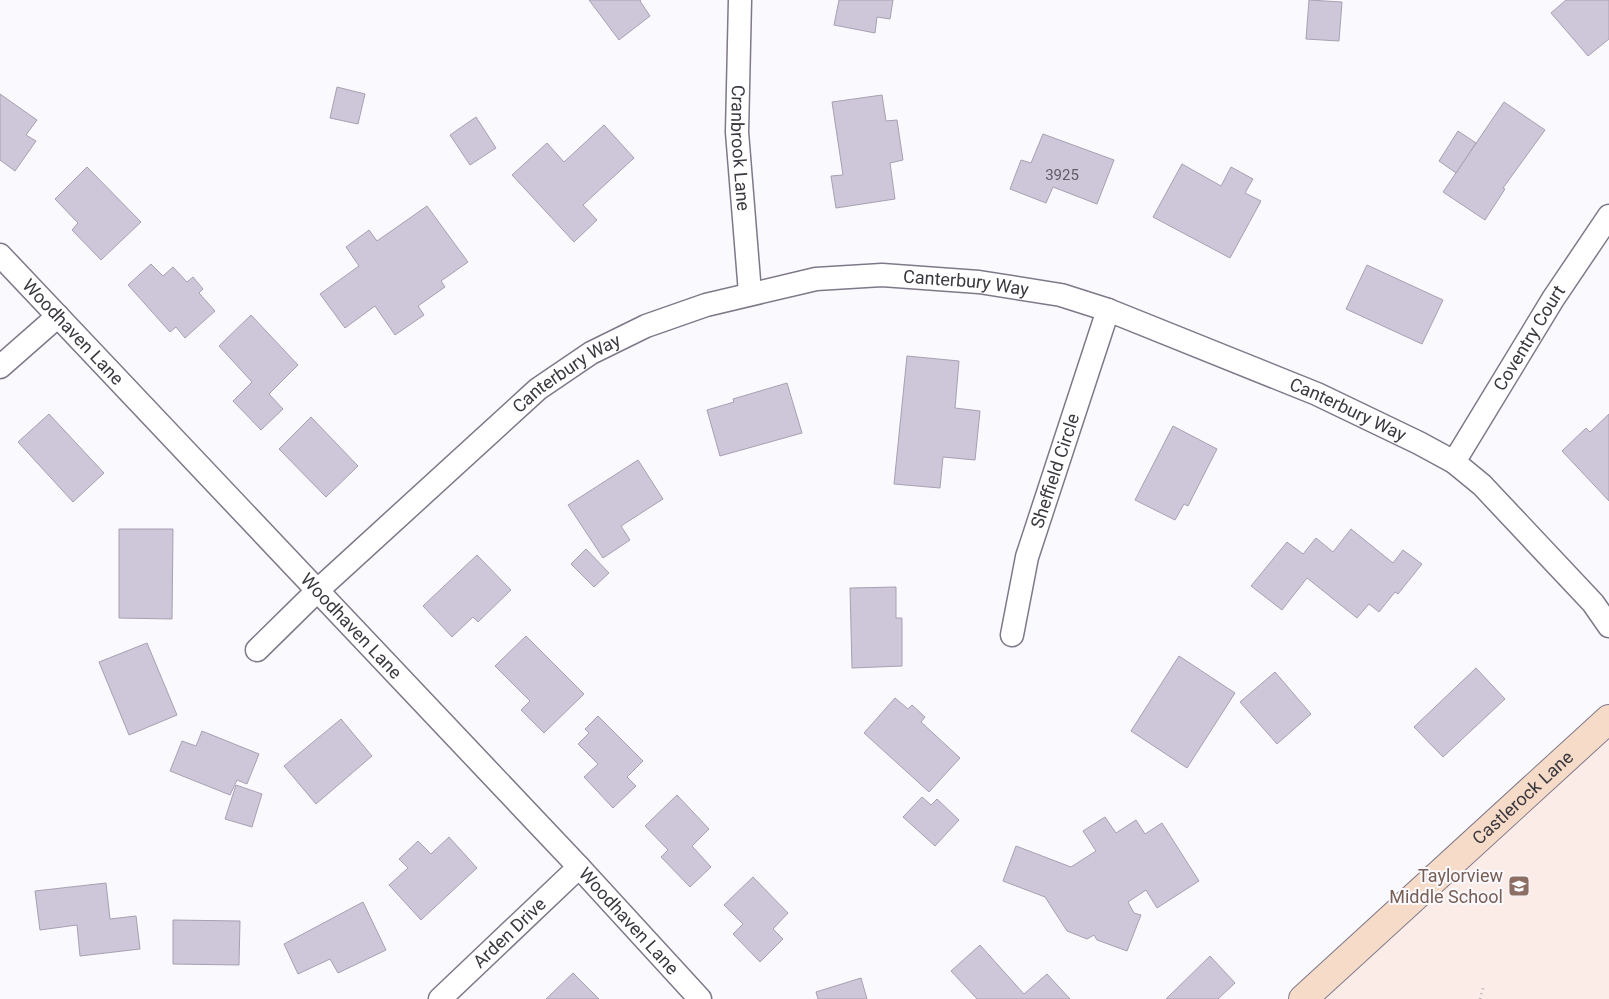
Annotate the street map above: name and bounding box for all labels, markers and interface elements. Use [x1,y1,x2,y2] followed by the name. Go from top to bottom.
[727,85,754,212] street label: Cranbrook Lane
[1045,166,1079,184] house number: 3925
[902,266,1031,300] street label: Canterbury Way
[18,274,128,389] street label: Woodhaven Lane
[1489,281,1569,394] street label: Coventry Court
[508,329,624,417] street label: Canterbury Way
[1287,373,1410,445] street label: Canterbury Way
[1026,411,1083,531] street label: Sheffield Circle
[297,569,406,683] street label: Woodhaven Lane
[1468,746,1577,849] street label: Castlerock Lane
[575,863,683,979] street label: Woodhaven Lane
[1389,865,1503,907] place label: Taylorview Middle School
[1507,874,1531,898] school or university icon: Taylorview Middle School
[469,893,550,972] street label: Arden Drive

